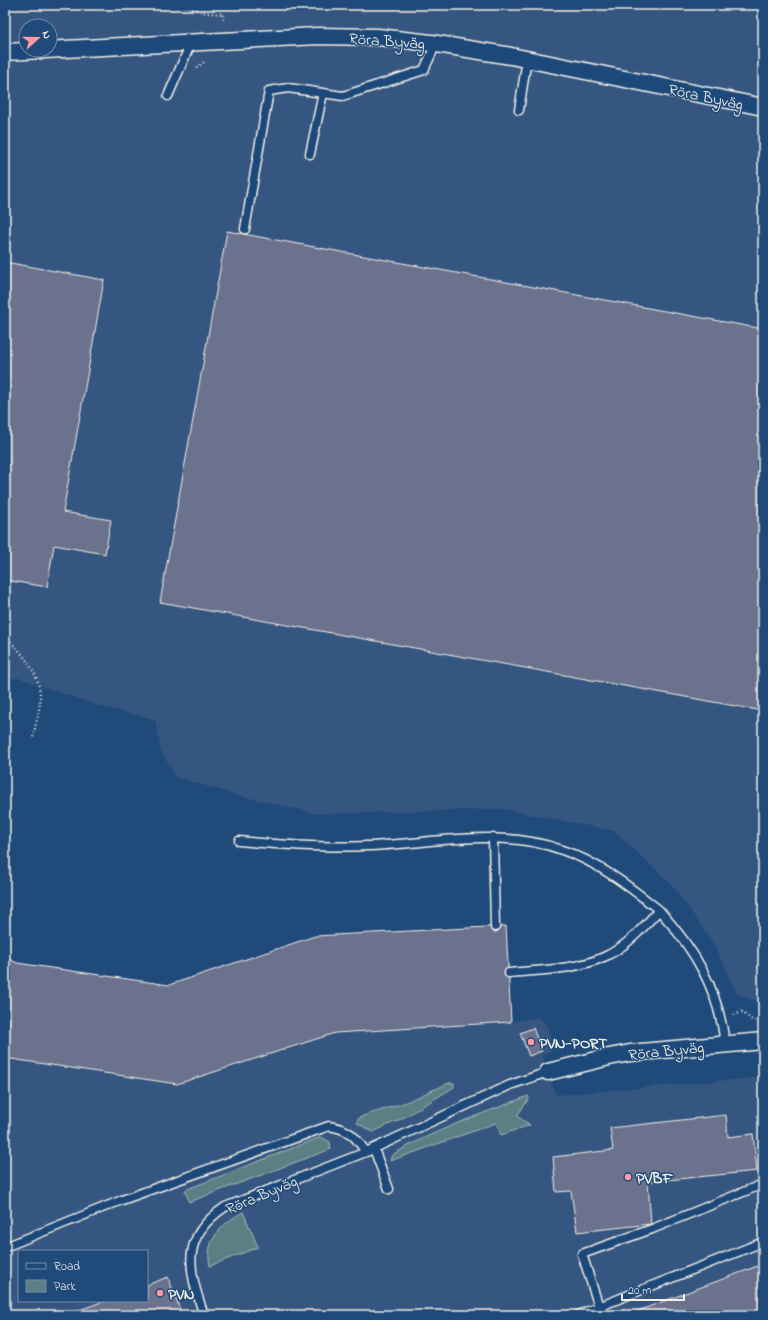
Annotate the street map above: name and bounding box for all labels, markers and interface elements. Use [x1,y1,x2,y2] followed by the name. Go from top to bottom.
[18,18,58,58] north arrow
[348,27,426,57] street label: Röra Byväg
[38,28,55,41] text: N
[666,78,745,118] street label: Röra Byväg
[539,1032,608,1056] place label: PVN-PORT
[627,1036,705,1068] street label: Röra Byväg
[526,1037,536,1047] marker: PVN-PORT
[636,1167,674,1191] place label: PVBF
[222,1170,301,1222] street label: Röra Byväg
[623,1172,633,1182] marker: PVBF
[18,1250,148,1302] legend
[54,1258,80,1276] text: Road
[622,1276,684,1302] scale bar
[54,1278,76,1296] text: Park
[628,1282,651,1300] text: 20 m
[168,1283,195,1307] place label: PVN
[155,1288,165,1298] marker: PVN

